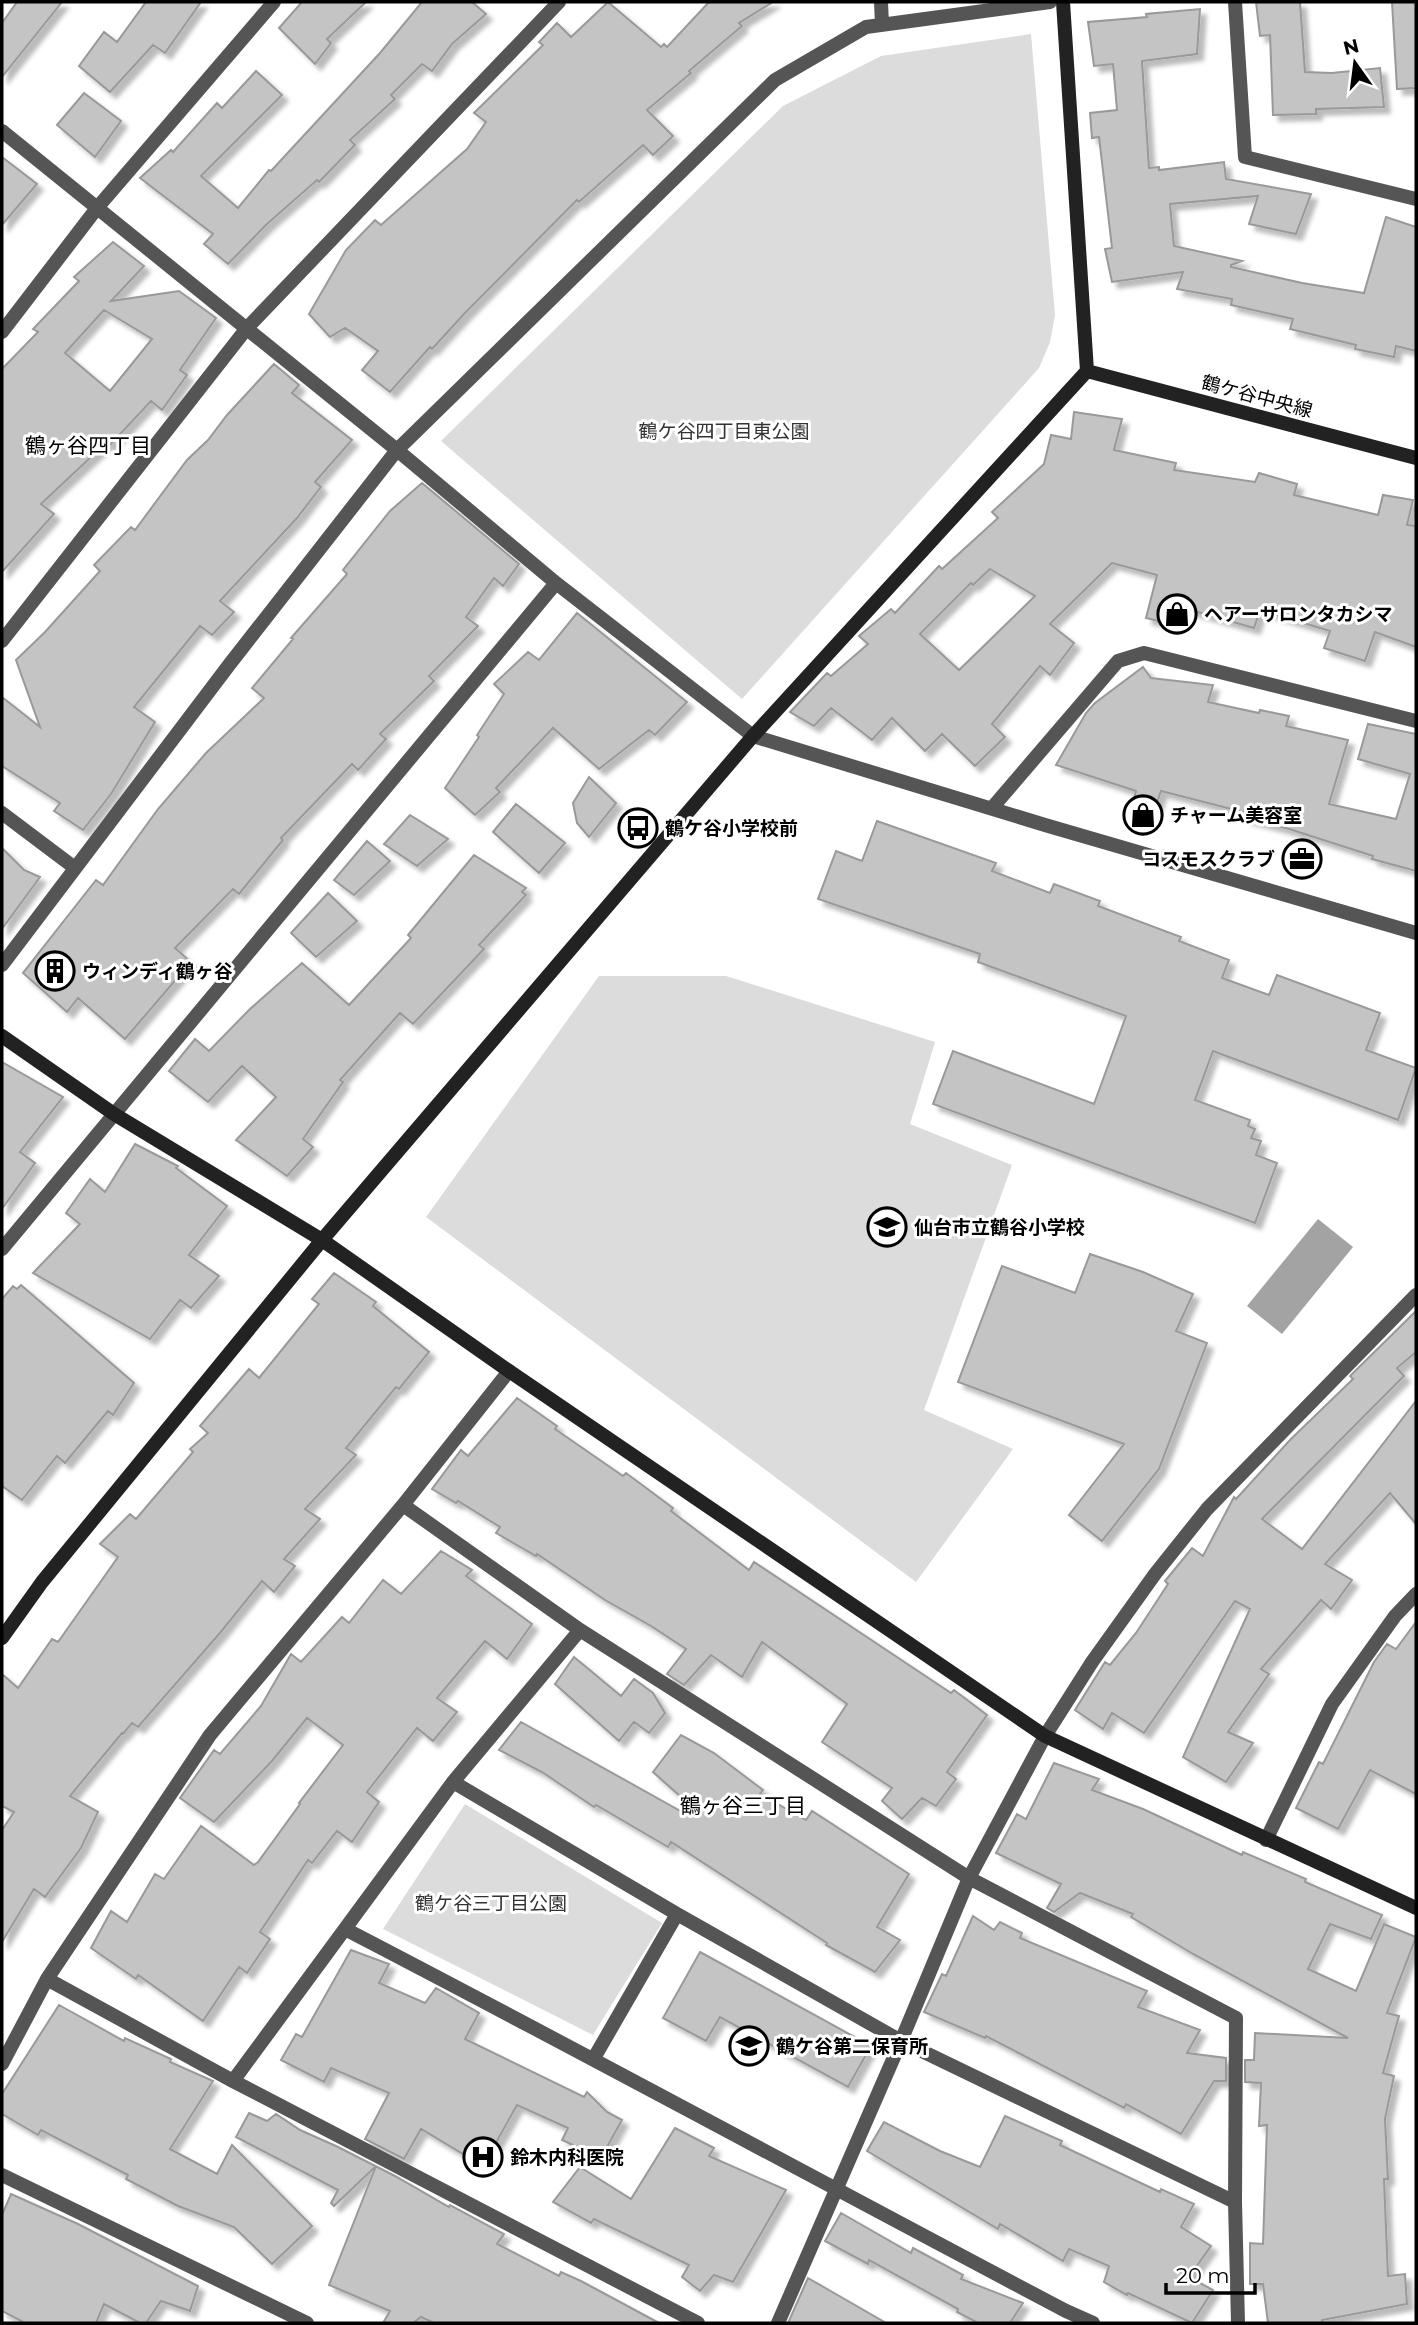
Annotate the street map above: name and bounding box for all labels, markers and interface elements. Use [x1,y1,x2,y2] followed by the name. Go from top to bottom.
[1320,28,1390,98] north arrow
[1341,34,1361,60] text: N
[1199,371,1315,422] street label: 鶴ケ谷中央線
[638,420,810,443] park label: 鶴ケ谷四丁目東公園
[25,433,151,458] district label: 鶴ヶ谷四丁目
[1156,593,1198,635] shop icon: ヘアーサロンタカシマ
[1204,603,1392,626] place label: ヘアーサロンタカシマ
[1122,794,1164,836] shop icon: チャーム美容室
[1170,804,1302,827] place label: チャーム美容室
[617,807,659,849] bus stop icon: 鶴ケ谷小学校前
[665,817,798,840] place label: 鶴ケ谷小学校前
[1281,838,1323,880] office icon: コスモスクラブ
[1142,848,1275,871] place label: コスモスクラブ
[34,950,76,992] building icon: ウィンディ鶴ヶ谷
[82,960,233,983] place label: ウィンディ鶴ヶ谷
[866,1206,908,1248] school or university icon: 仙台市立鶴谷小学校
[914,1216,1085,1239] place label: 仙台市立鶴谷小学校
[680,1793,806,1818] district label: 鶴ヶ谷三丁目
[415,1892,567,1915] park label: 鶴ケ谷三丁目公園
[728,2025,770,2067] school or university icon: 鶴ケ谷第二保育所
[776,2035,928,2058] place label: 鶴ケ谷第二保育所
[462,2136,504,2178] hospital icon: 鈴木内科医院
[510,2146,624,2169] place label: 鈴木内科医院
[1166,2252,1255,2296] scale bar
[1176,2263,1230,2288] text: 20 m

